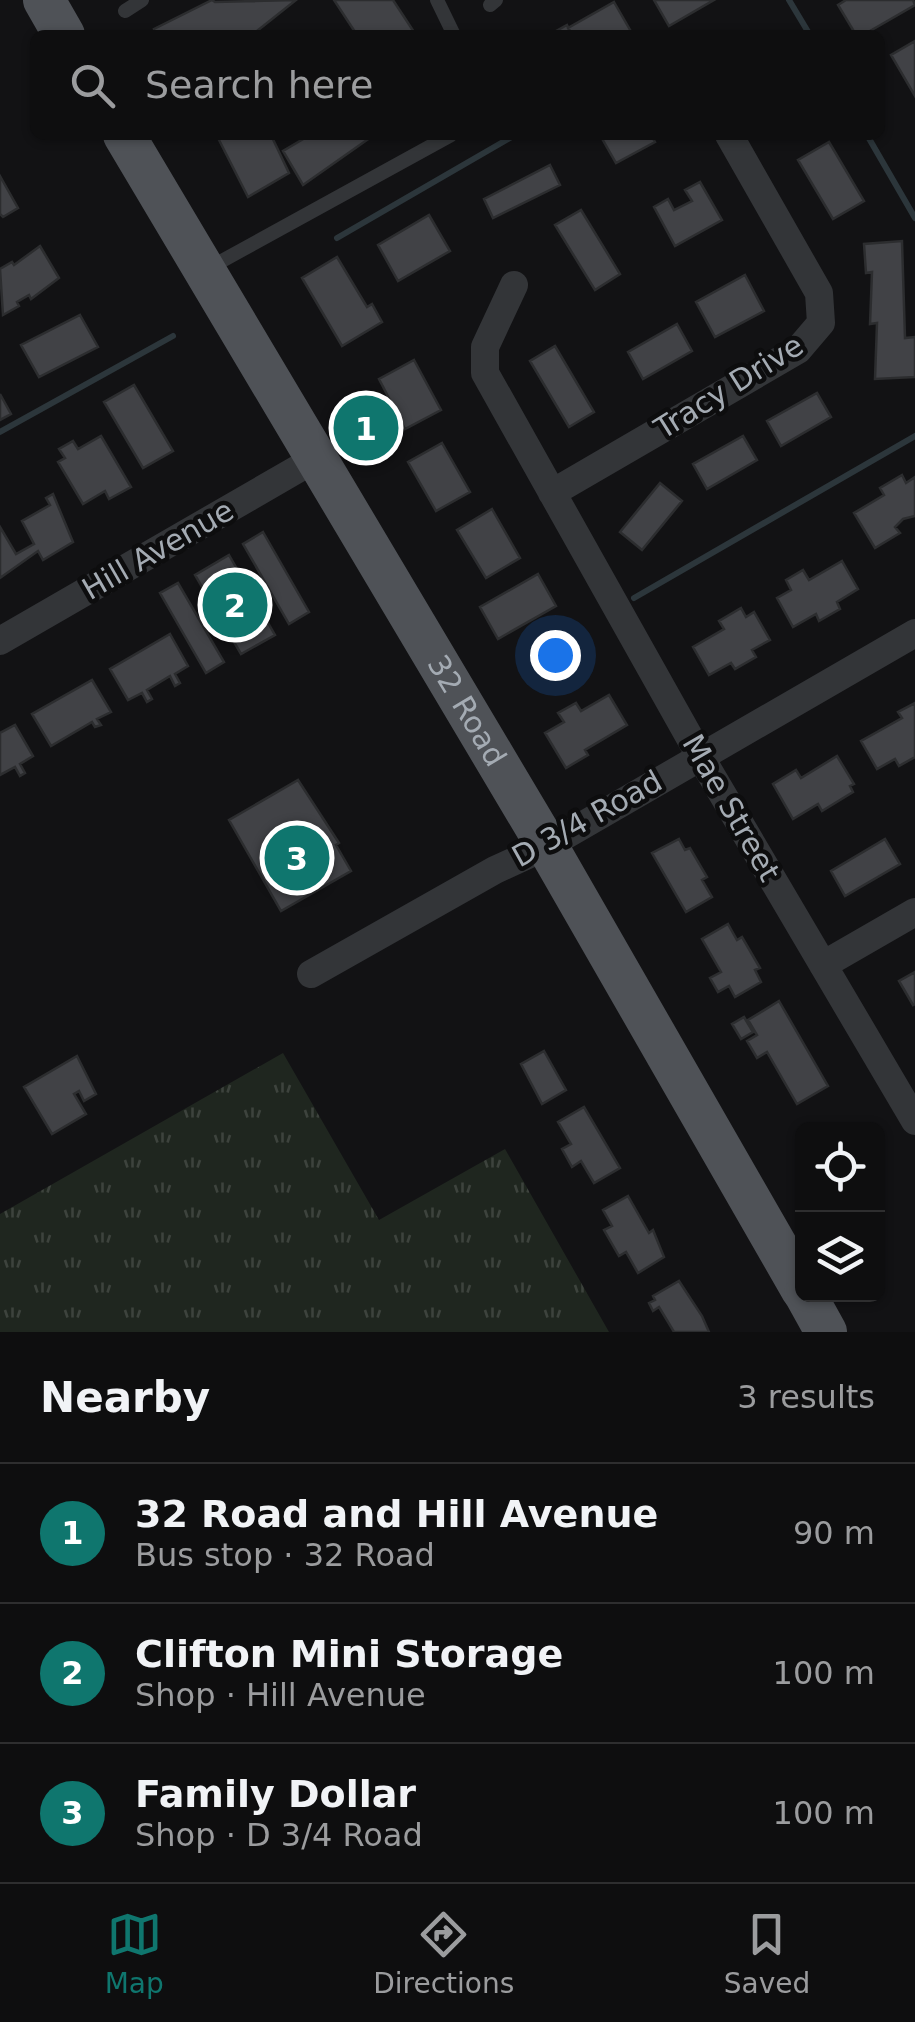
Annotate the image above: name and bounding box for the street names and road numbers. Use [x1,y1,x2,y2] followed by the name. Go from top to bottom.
[647,327,809,447] street label: Tracy Drive
[76,492,239,607] street label: Hill Avenue
[421,649,513,772] street label: 32 Road
[675,728,788,887] street label: Mae Street
[506,763,668,874] street label: D 3/4 Road

